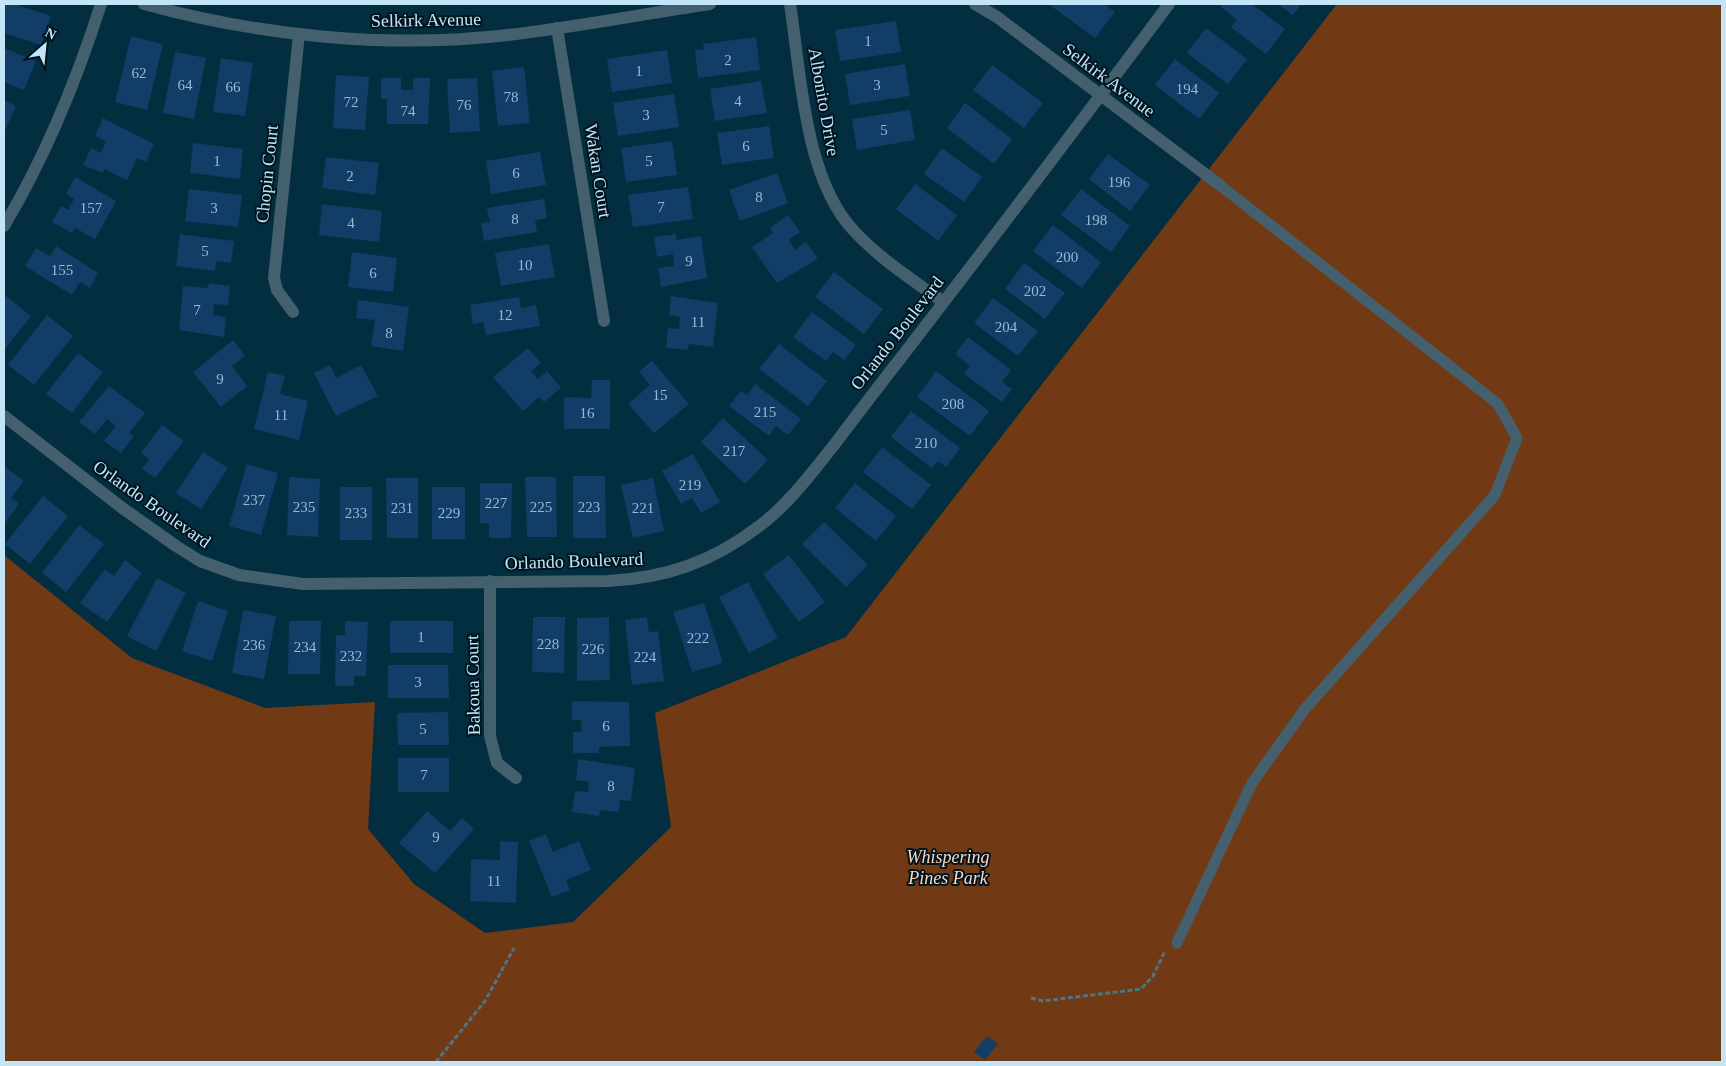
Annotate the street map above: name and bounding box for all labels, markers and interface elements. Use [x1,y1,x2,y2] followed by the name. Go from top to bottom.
[371,9,481,31] street label: Selkirk Avenue
[20,20,70,70] north arrow
[43,25,59,43] text: N
[864,33,872,49] house number: 1
[1059,39,1159,121] street label: Selkirk Avenue
[805,46,843,158] street label: Albonito Drive
[724,52,732,68] house number: 2
[635,63,643,79] house number: 1
[132,65,147,81] house number: 62
[178,77,193,93] house number: 64
[873,77,881,93] house number: 3
[226,79,241,95] house number: 66
[1176,81,1199,97] house number: 194
[504,89,519,105] house number: 78
[734,93,742,109] house number: 4
[344,94,359,110] house number: 72
[457,97,472,113] house number: 76
[401,103,416,119] house number: 74
[642,107,650,123] house number: 3
[880,122,888,138] house number: 5
[581,123,615,219] street label: Wakan Court
[252,124,282,224] street label: Chopin Court
[742,138,750,154] house number: 6
[213,153,221,169] house number: 1
[645,153,653,169] house number: 5
[512,165,520,181] house number: 6
[346,168,354,184] house number: 2
[1108,174,1131,190] house number: 196
[755,189,763,205] house number: 8
[657,199,665,215] house number: 7
[80,200,103,216] house number: 157
[210,200,218,216] house number: 3
[511,211,519,227] house number: 8
[1085,212,1107,228] house number: 198
[347,215,355,231] house number: 4
[201,243,209,259] house number: 5
[1056,249,1078,265] house number: 200
[685,253,693,269] house number: 9
[518,257,533,273] house number: 10
[51,262,73,278] house number: 155
[369,265,377,281] house number: 6
[846,272,948,394] street label: Orlando Boulevard
[1024,283,1046,299] house number: 202
[193,302,201,318] house number: 7
[498,307,513,323] house number: 12
[691,314,705,330] house number: 11
[995,319,1018,335] house number: 204
[385,325,393,341] house number: 8
[216,371,224,387] house number: 9
[653,387,668,403] house number: 15
[942,396,964,412] house number: 208
[754,404,776,420] house number: 215
[580,405,595,421] house number: 16
[274,407,288,423] house number: 11
[915,435,937,451] house number: 210
[723,443,746,459] house number: 217
[90,456,214,552] street label: Orlando Boulevard
[679,477,701,493] house number: 219
[243,492,266,508] house number: 237
[485,495,508,511] house number: 227
[293,499,315,515] house number: 235
[530,499,552,515] house number: 225
[578,499,600,515] house number: 223
[391,500,413,516] house number: 231
[632,500,654,516] house number: 221
[345,505,367,521] house number: 233
[438,505,460,521] house number: 229
[504,549,644,573] street label: Orlando Boulevard
[417,629,425,645] house number: 1
[687,630,709,646] house number: 222
[462,635,484,735] street label: Bakoua Court
[537,636,559,652] house number: 228
[243,637,266,653] house number: 236
[294,639,317,655] house number: 234
[582,641,605,657] house number: 226
[340,648,362,664] house number: 232
[634,649,657,665] house number: 224
[414,674,422,690] house number: 3
[602,718,610,734] house number: 6
[419,721,427,737] house number: 5
[420,767,428,783] house number: 7
[607,778,615,794] house number: 8
[432,829,440,845] house number: 9
[907,847,990,888] park label: Whispering Pines Park
[487,873,501,889] house number: 11

